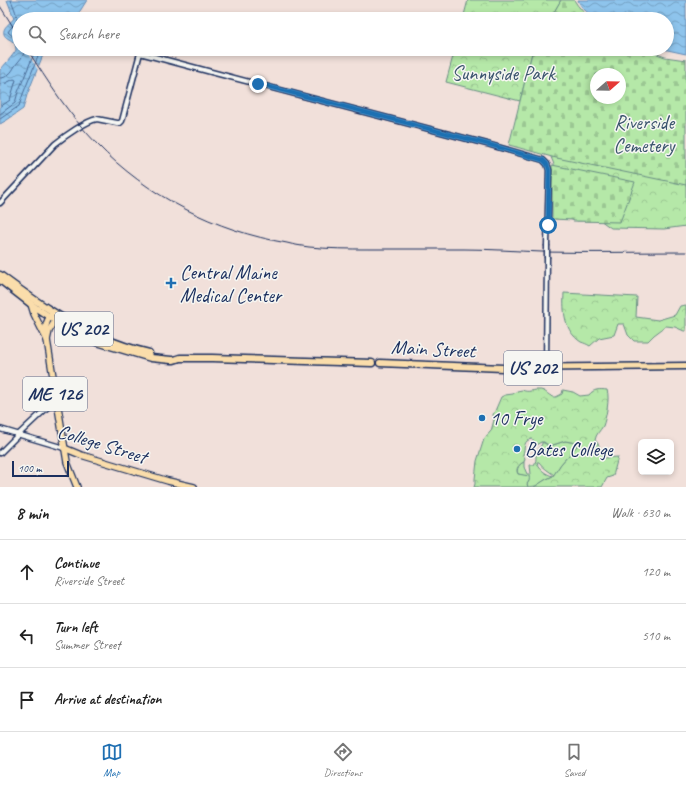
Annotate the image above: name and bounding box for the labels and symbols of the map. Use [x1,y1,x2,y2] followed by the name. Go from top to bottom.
[451,61,556,86] park label: Sunnyside Park
[590,68,626,104] north arrow
[249,75,267,93] route end
[614,110,677,158] park label: Riverside Cemetery
[539,216,557,234] route start
[180,260,283,308] place label: Central Maine Medical Center
[165,277,177,289] marker: Central Maine Medical Center
[55,312,113,346] road number: US 202
[390,334,478,364] street label: Main Street
[504,351,562,385] road number: US 202
[23,377,87,411] road number: ME 126
[490,406,544,431] place label: 10 Frye
[477,413,487,423] marker: 10 Frye
[54,419,153,470] street label: College Street
[525,437,614,462] place label: Bates College
[512,444,522,454] marker: Bates College
[12,459,69,478] scale bar

